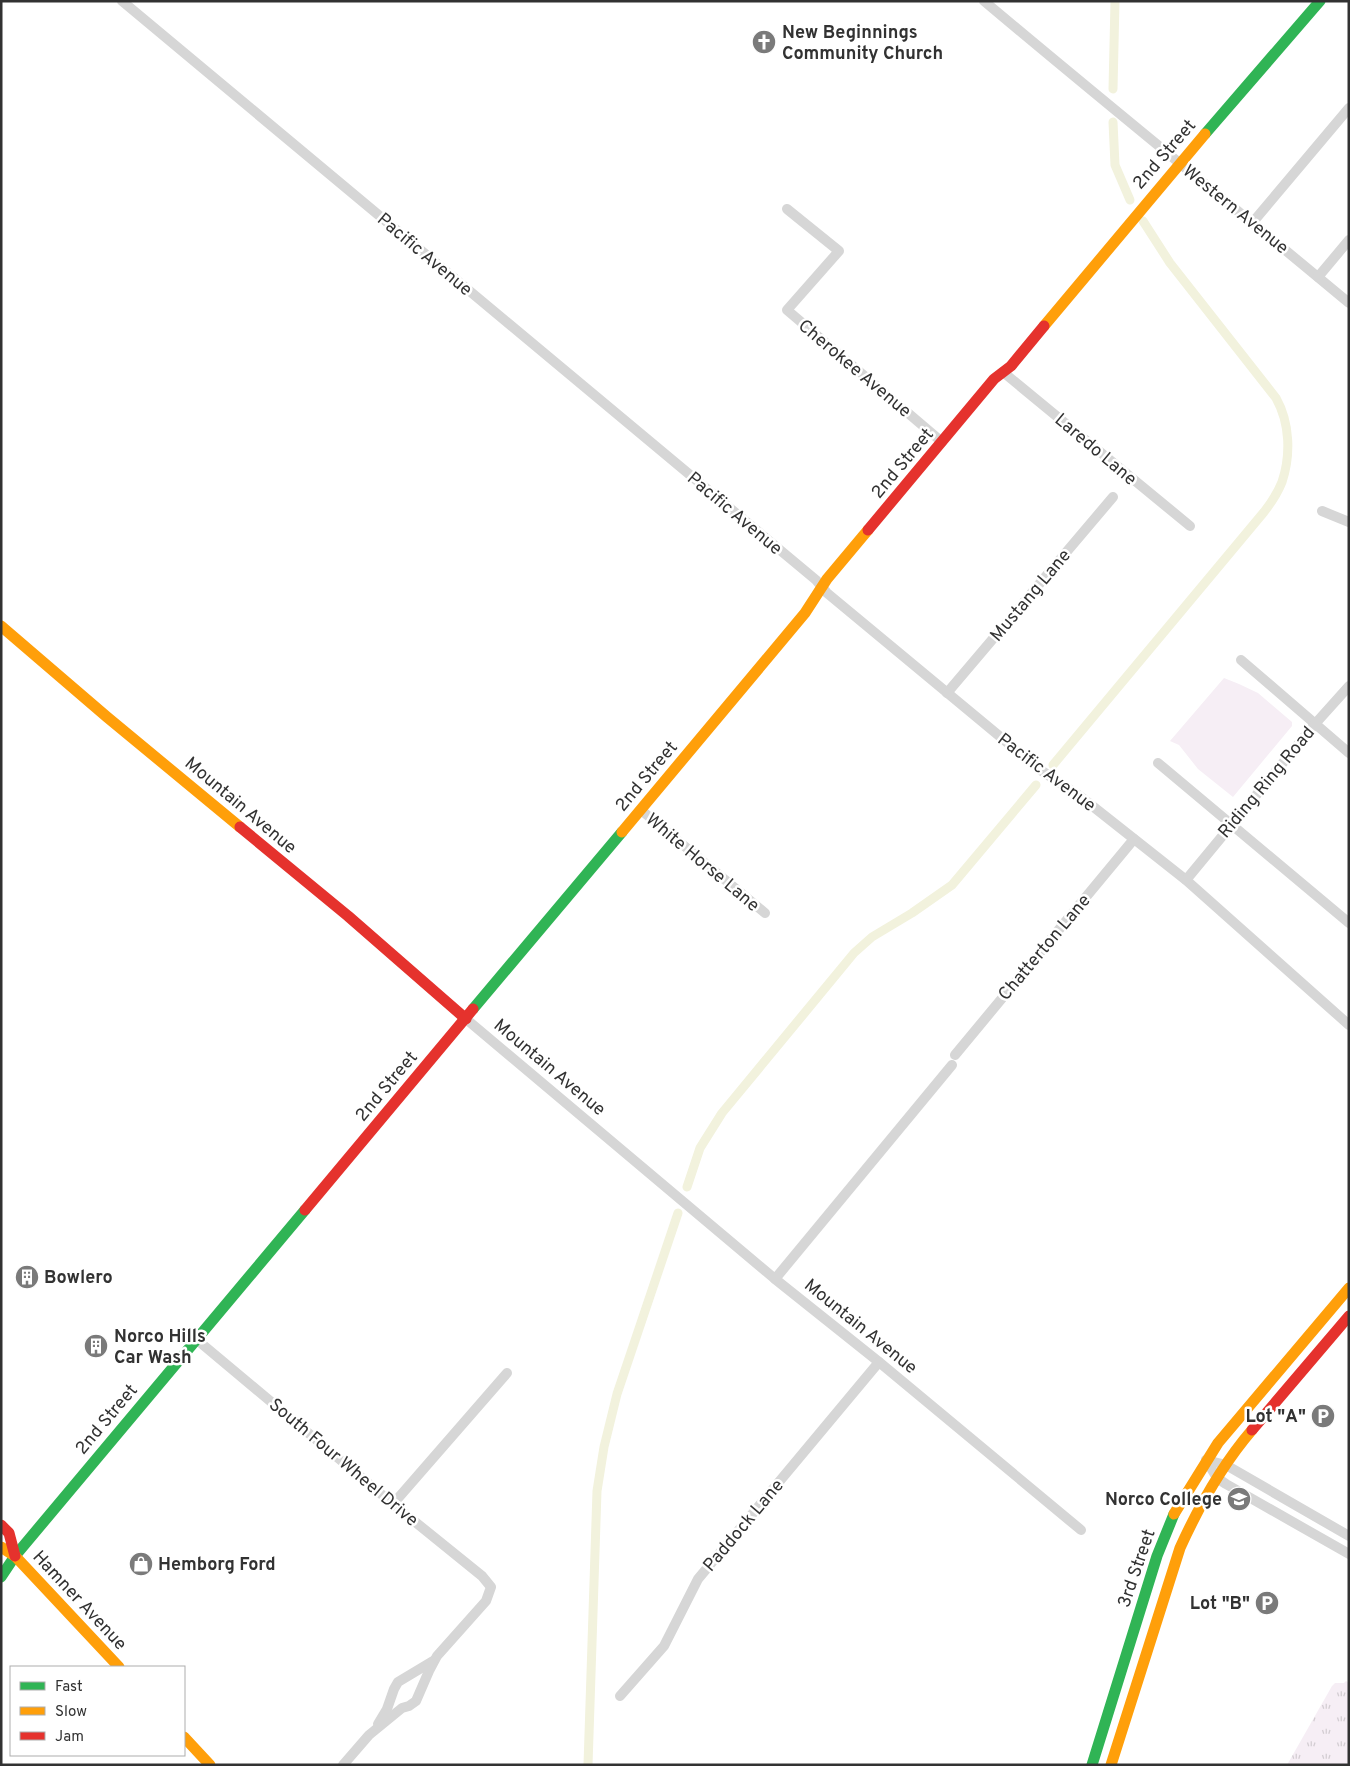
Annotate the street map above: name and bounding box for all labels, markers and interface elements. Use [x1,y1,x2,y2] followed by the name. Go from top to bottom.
[782,22,943,66] place label: New Beginnings Community Church
[751,29,777,55] church icon: New Beginnings Community Church
[1128,115,1202,195] street label: 2nd Street
[1177,160,1293,260] street label: Western Avenue
[372,209,476,302] street label: Pacific Avenue
[793,315,915,423] street label: Cherokee Avenue
[1049,409,1141,491] street label: Laredo Lane
[867,424,939,504] street label: 2nd Street
[682,468,786,561] street label: Pacific Avenue
[986,545,1077,647] street label: Mustang Lane
[1214,722,1321,844] street label: Riding Ring Road
[992,729,1100,818] street label: Pacific Avenue
[611,737,683,817] street label: 2nd Street
[179,753,301,860] street label: Mountain Avenue
[640,809,764,918] street label: White Horse Lane
[994,890,1096,1006] street label: Chatterton Lane
[488,1015,610,1122] street label: Mountain Avenue
[351,1047,423,1127] street label: 2nd Street
[14,1264,40,1290] building icon: Bowlero
[44,1267,113,1290] place label: Bowlero
[799,1274,921,1380] street label: Mountain Avenue
[114,1326,206,1370] place label: Norco Hills Car Wash
[83,1333,109,1359] building icon: Norco Hills Car Wash
[71,1380,143,1460] street label: 2nd Street
[264,1394,422,1532] street label: South Four Wheel Drive
[1310,1403,1336,1429] parking icon: Lot "A"
[1245,1406,1306,1429] place label: Lot "A"
[699,1475,790,1577] street label: Paddock Lane
[1226,1486,1252,1512] school or university icon: Norco College
[1105,1489,1222,1512] place label: Norco College
[1113,1526,1162,1611] street label: 3rd Street
[27,1546,131,1656] street label: Hamner Avenue
[128,1551,154,1577] shop icon: Hemborg Ford
[158,1554,276,1577] place label: Hemborg Ford
[1254,1590,1280,1616] parking icon: Lot "B"
[1190,1593,1250,1616] place label: Lot "B"
[10,1666,185,1756] legend
[55,1678,83,1697] text: Fast
[55,1703,87,1722] text: Slow
[55,1728,84,1747] text: Jam

